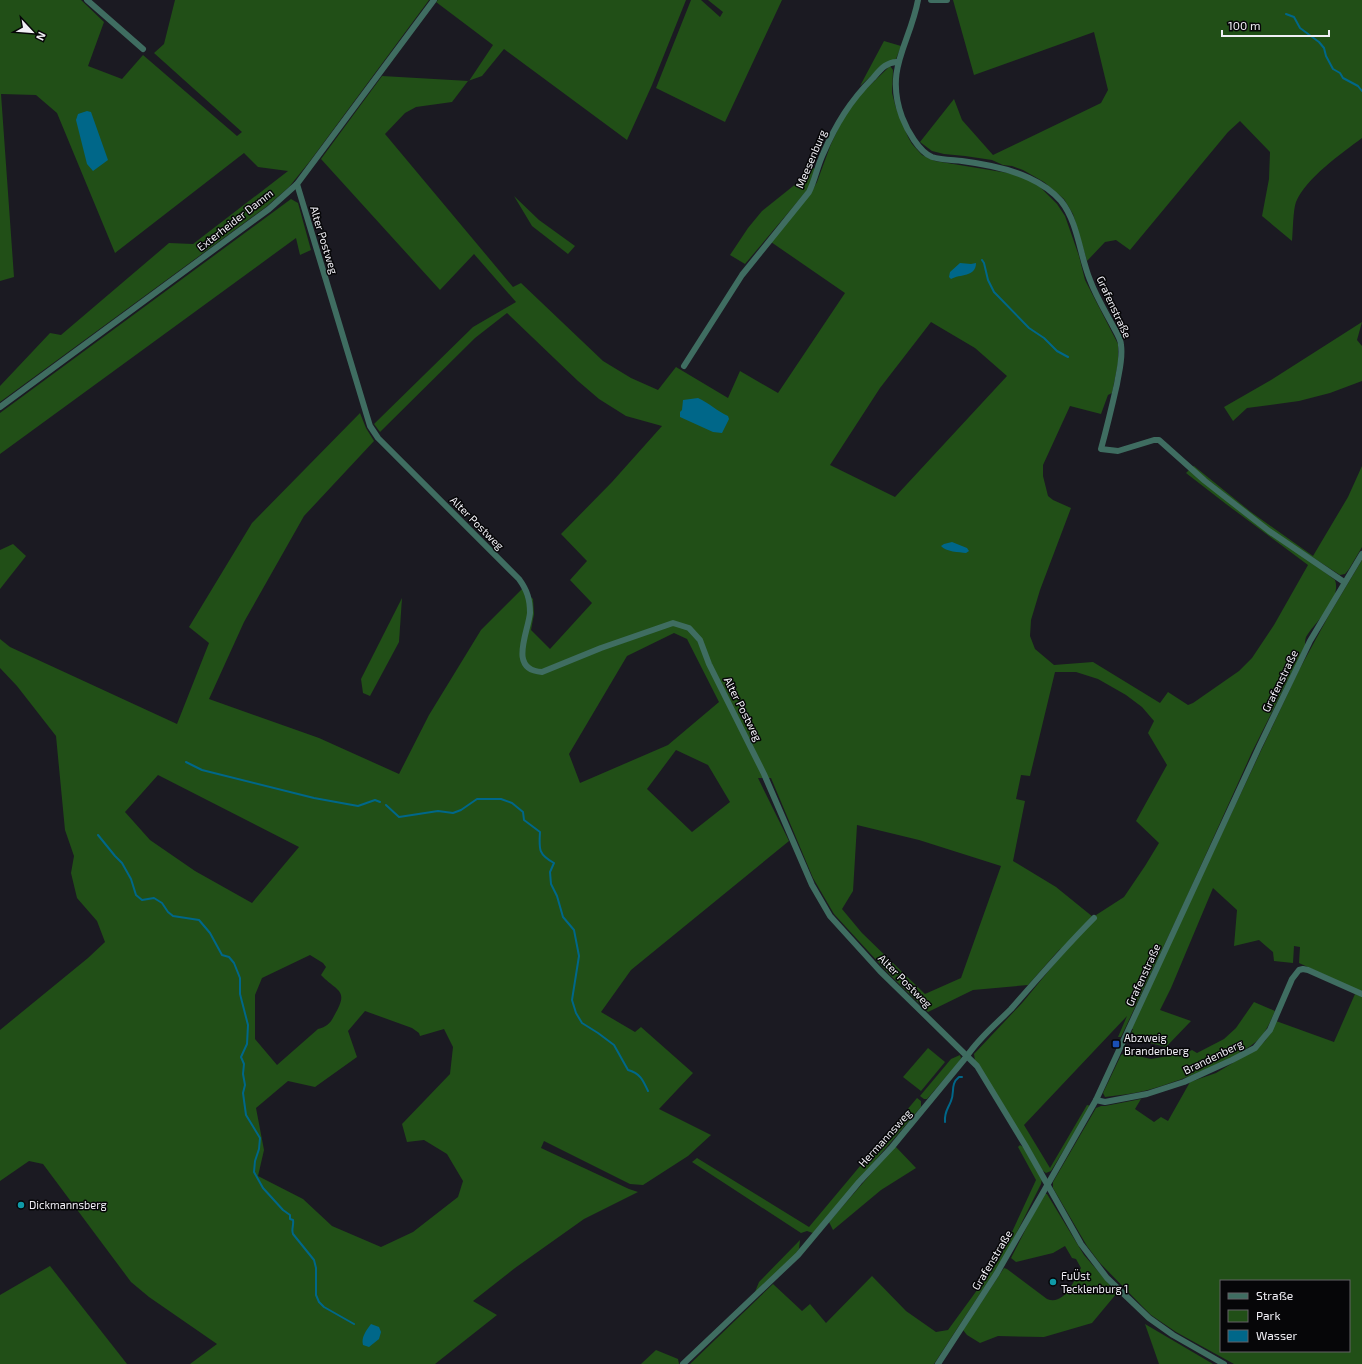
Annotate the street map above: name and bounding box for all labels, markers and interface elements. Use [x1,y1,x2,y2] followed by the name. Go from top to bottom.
[12,12,52,52] north arrow
[1222,12,1329,38] scale bar
[1228,18,1260,32] text: 100 m
[34,30,49,43] text: N
[792,128,829,190] street label: Meesenburg
[194,186,275,253] street label: Exterheider Damm
[308,204,341,275] street label: Alter Postweg
[1094,274,1135,340] street label: Grafenstraße
[448,493,507,552] street label: Alter Postweg
[1259,648,1300,714] street label: Grafenstraße
[722,675,765,743] street label: Alter Postweg
[1122,941,1163,1008] street label: Grafenstraße
[876,951,935,1010] street label: Alter Postweg
[1124,1031,1189,1057] place label: Abzweig Brandenberg
[1181,1036,1245,1077] street label: Brandenberg
[1111,1039,1121,1049] marker: Abzweig Brandenberg
[855,1106,914,1169] street label: Hermannsweg
[29,1198,107,1211] place label: Dickmannsberg
[16,1200,26,1210] marker: Dickmannsberg
[969,1227,1015,1292] street label: Grafenstraße
[1061,1268,1129,1295] place label: FuÜst Tecklenburg 1
[1048,1277,1058,1287] marker: FuÜst Tecklenburg 1
[1220,1280,1350,1352] legend
[1256,1288,1293,1302] text: Straße
[1256,1308,1281,1322] text: Park
[1256,1328,1297,1342] text: Wasser

